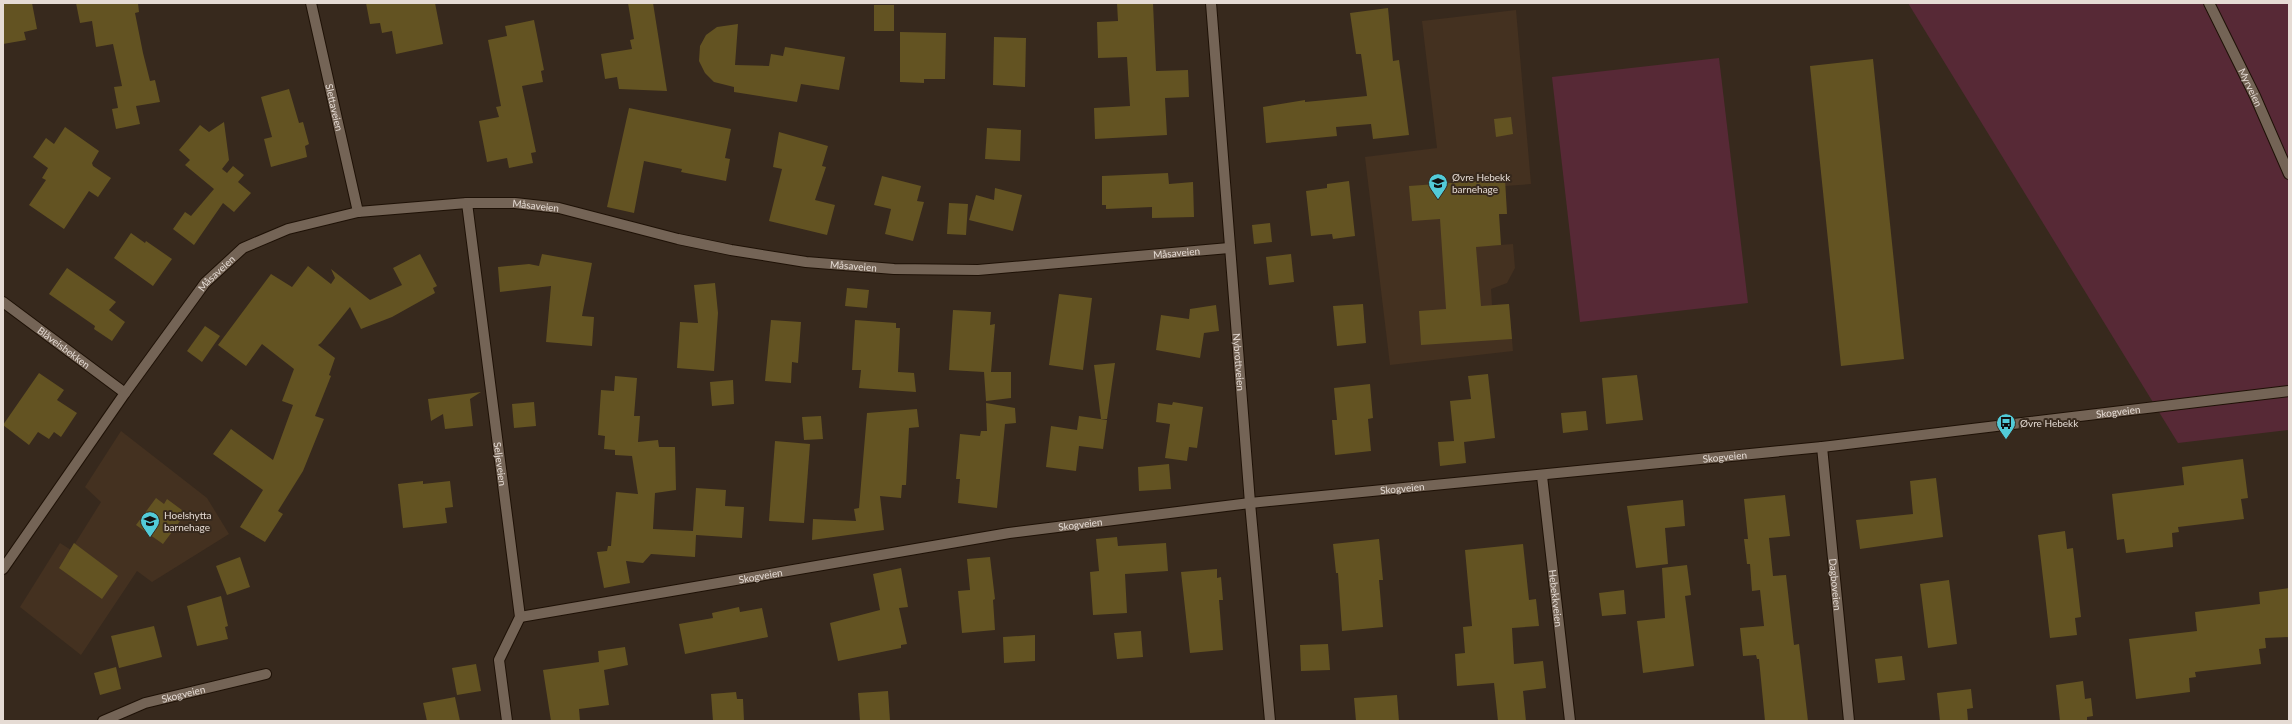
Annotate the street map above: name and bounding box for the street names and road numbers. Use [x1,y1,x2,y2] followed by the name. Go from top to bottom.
[2236,66,2265,109] street label: Myrveien
[323,83,346,132] street label: Slettaveien
[512,197,560,214] street label: Måsaveien
[1153,245,1200,261] street label: Måsaveien
[195,253,237,294] street label: Måsaveien
[830,258,877,274] street label: Måsaveien
[35,324,92,371] street label: Blåveisbekken
[1231,333,1247,391] street label: Nybrottveien
[2095,403,2141,420] street label: Skogveien
[492,441,509,487] street label: Seljeveien
[1702,448,1747,465] street label: Skogveien
[1379,480,1425,496] street label: Skogveien
[1057,515,1103,533] street label: Skogveien
[1827,558,1844,611] street label: Dagboveien
[737,566,783,585] street label: Skogveien
[1547,569,1565,627] street label: Hebekkveien
[160,683,206,705] street label: Skogveien

